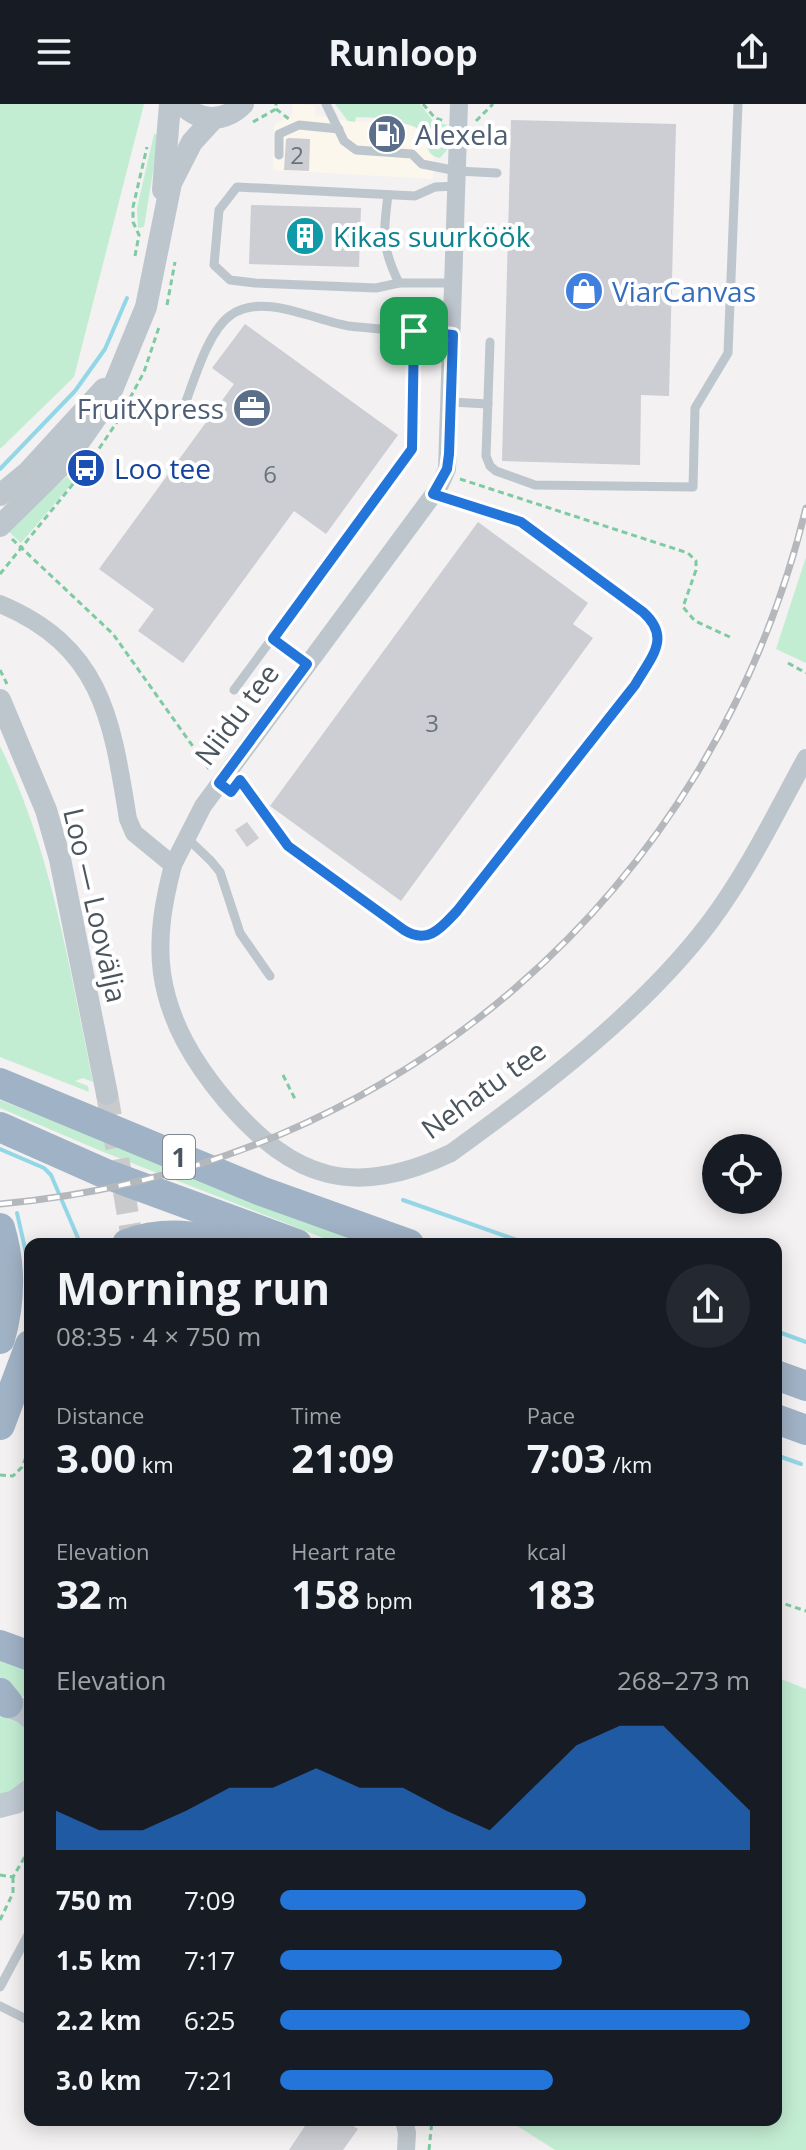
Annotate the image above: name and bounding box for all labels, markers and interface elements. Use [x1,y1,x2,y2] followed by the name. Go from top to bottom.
[328,28,478,77] text: Runloop
[32,30,76,74] icon: menu
[730,30,774,74] icon: share
[366,113,408,155] fuel station icon: Alexela
[415,115,509,153] place label: Alexela
[290,138,304,171] house number: 2
[284,215,326,257] building icon: Kikas suurköök
[333,217,531,255] place label: Kikas suurköök
[563,270,605,312] shop icon: ViarCanvas
[612,272,756,310] place label: ViarCanvas
[380,297,448,365] pin
[392,309,436,353] icon: arrive
[231,387,273,429] office icon: FruitXpress
[77,389,224,427] place label: FruitXpress
[65,447,107,489] bus stop icon: Loo tee
[114,449,211,487] place label: Loo tee
[263,457,277,490] house number: 6
[185,655,287,773] street label: Niidu tee
[425,706,439,739] house number: 3
[55,804,137,1006] street label: Loo — Loovälja
[413,1031,553,1147] street label: Nehatu tee
[702,1134,782,1214] map controls
[702,1134,782,1214] button: locate
[163,1135,195,1179] road number: 1
[56,1258,330,1318] text: Morning run
[666,1264,750,1348] button: share
[56,1318,261,1354] text: 08:35 · 4 × 750 m
[56,1400,144,1430] text: Distance
[291,1400,342,1430] text: Time
[527,1400,575,1430] text: Pace
[56,1430,136,1485] text: 3.00
[291,1430,394,1485] text: 21:09
[527,1430,607,1485] text: 7:03
[136,1449,174,1479] text: km
[607,1449,652,1479] text: /km
[56,1536,149,1566] text: Elevation
[291,1536,396,1566] text: Heart rate
[527,1536,567,1566] text: kcal
[56,1566,102,1621] text: 32
[291,1566,360,1621] text: 158
[527,1566,595,1621] text: 183
[102,1585,128,1615] text: m
[360,1585,413,1615] text: bpm
[56,1662,166,1698] text: Elevation
[617,1662,750,1698] text: 268–273 m
[56,1882,133,1918] text: 750 m
[184,1882,235,1918] text: 7:09
[56,1942,142,1978] text: 1.5 km
[184,1942,235,1978] text: 7:17
[56,2002,142,2038] text: 2.2 km
[184,2002,235,2038] text: 6:25
[56,2062,142,2098] text: 3.0 km
[184,2062,235,2098] text: 7:21

